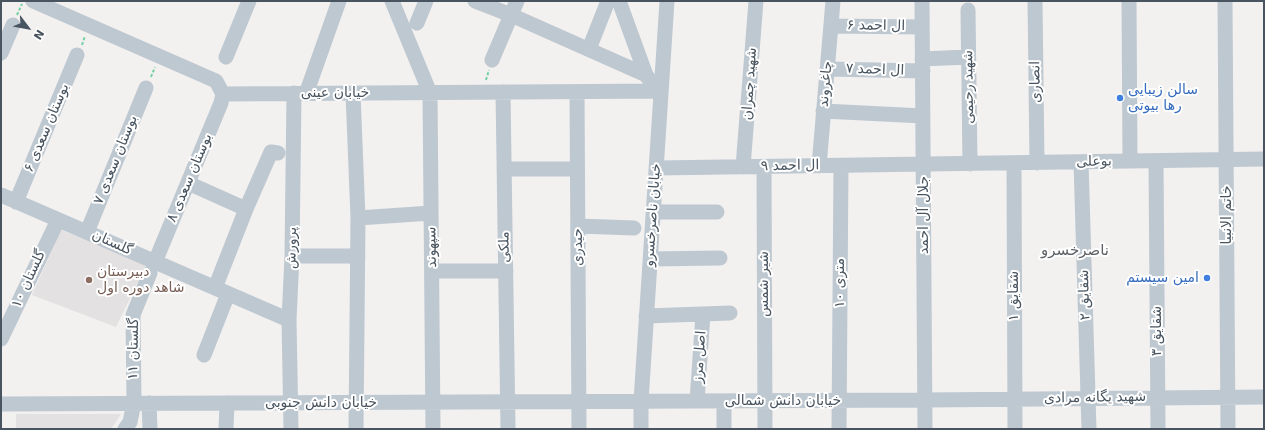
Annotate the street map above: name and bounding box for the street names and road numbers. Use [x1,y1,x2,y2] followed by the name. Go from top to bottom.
[847,17,905,35] street label: ال احمد ۶
[739,47,761,121] street label: شهید چمران
[960,50,978,124] street label: شهید رحیمی
[816,60,836,108] street label: چاغروند
[845,61,905,79] street label: ال احمد ۷
[1027,61,1045,103] street label: انصاری
[21,81,73,175] street label: بوستان سعدی ۶
[301,85,369,101] street label: خیابان عینی
[90,113,142,207] street label: بوستان سعدی ۷
[164,131,216,225] street label: بوستان سعدی ۸
[1076,153,1112,171] street label: بوعلی
[761,157,819,175] street label: ال احمد ۹
[641,163,665,267] street label: خیابان ناصرخسرو
[916,176,932,254] street label: جلال آل احمد
[1219,185,1235,245] street label: خاتم الانبیا
[423,226,441,268] street label: سپهوند
[89,227,135,259] street label: گلستان
[283,227,301,269] street label: پرورش
[570,228,586,266] street label: حیدری
[496,231,514,263] street label: ملکی
[8,247,50,311] street label: گلستان ۱۰
[756,251,772,317] street label: شیر شمس
[832,258,848,308] street label: ۱۰ متری
[1076,269,1094,321] street label: شقایق ۲
[1006,271,1022,321] street label: شقایق ۱
[1149,306,1165,356] street label: شقایق ۳
[125,318,143,380] street label: گلستان ۱۱
[690,330,710,384] street label: اصل مرز
[1044,389,1146,407] street label: شهید یگانه مرادی
[725,393,841,409] street label: خیابان دانش شمالی
[265,395,377,411] street label: خیابان دانش جنوبی

